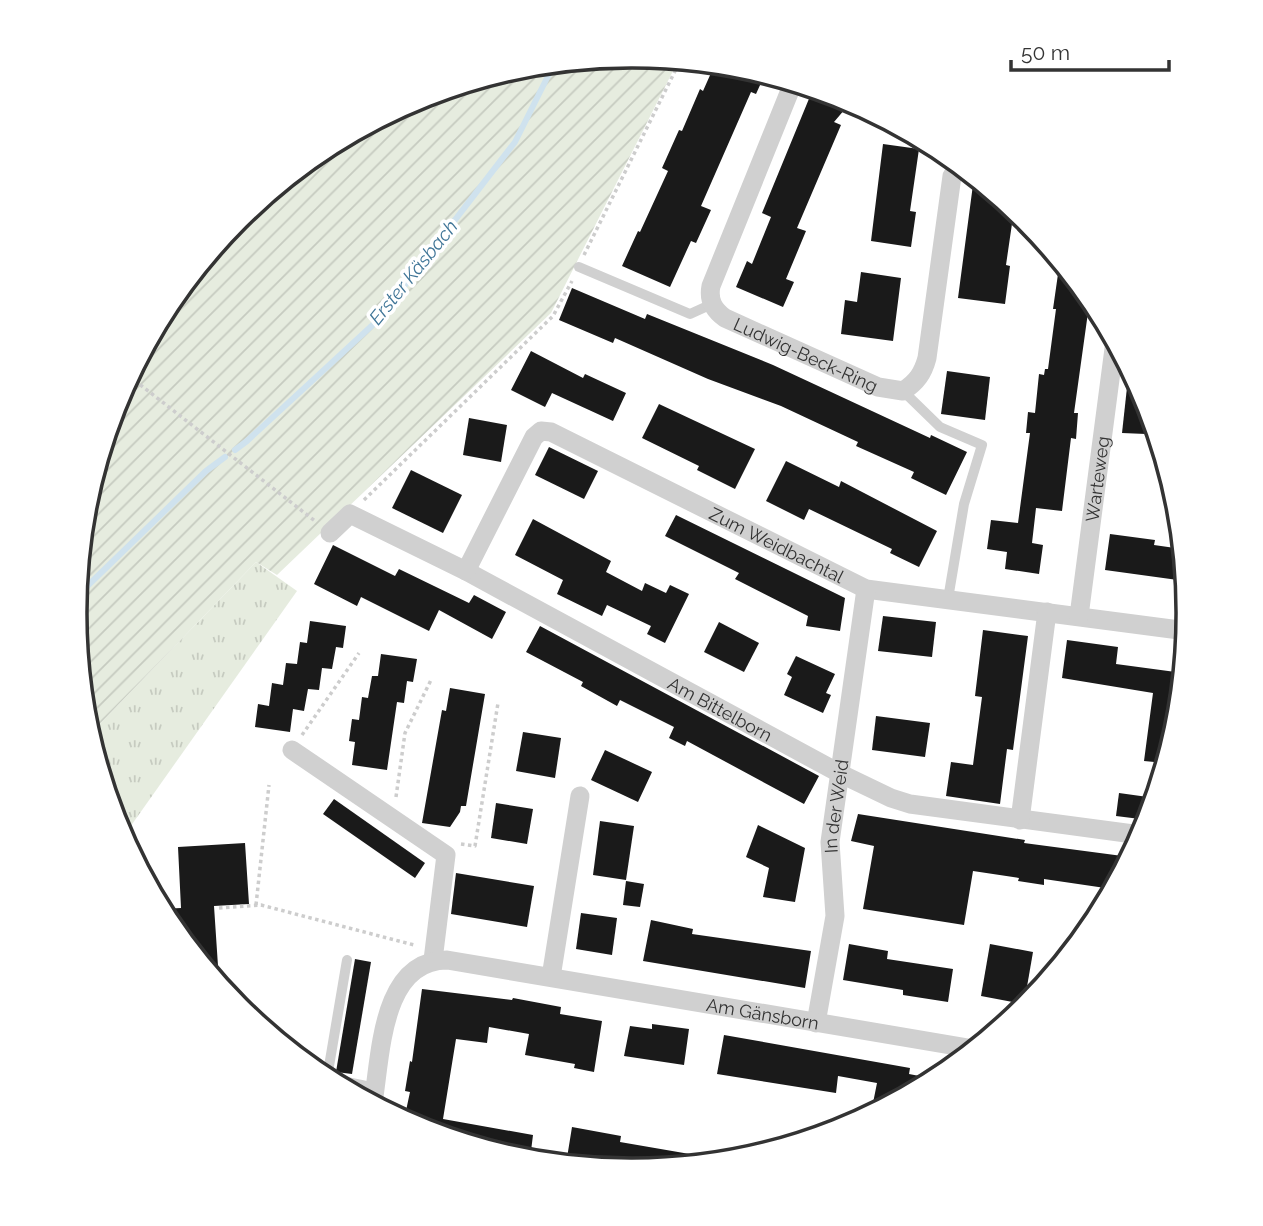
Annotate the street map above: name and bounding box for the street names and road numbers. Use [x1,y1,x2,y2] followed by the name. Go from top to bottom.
[731,313,881,396] street label: Ludwig-Beck-Ring
[1081,435,1113,523] street label: Warteweg
[706,502,848,587] street label: Zum Weidbachtal
[665,672,776,745] street label: Am Bittelborn
[819,758,852,854] street label: In der Weid
[705,993,821,1033] street label: Am Gänsborn

